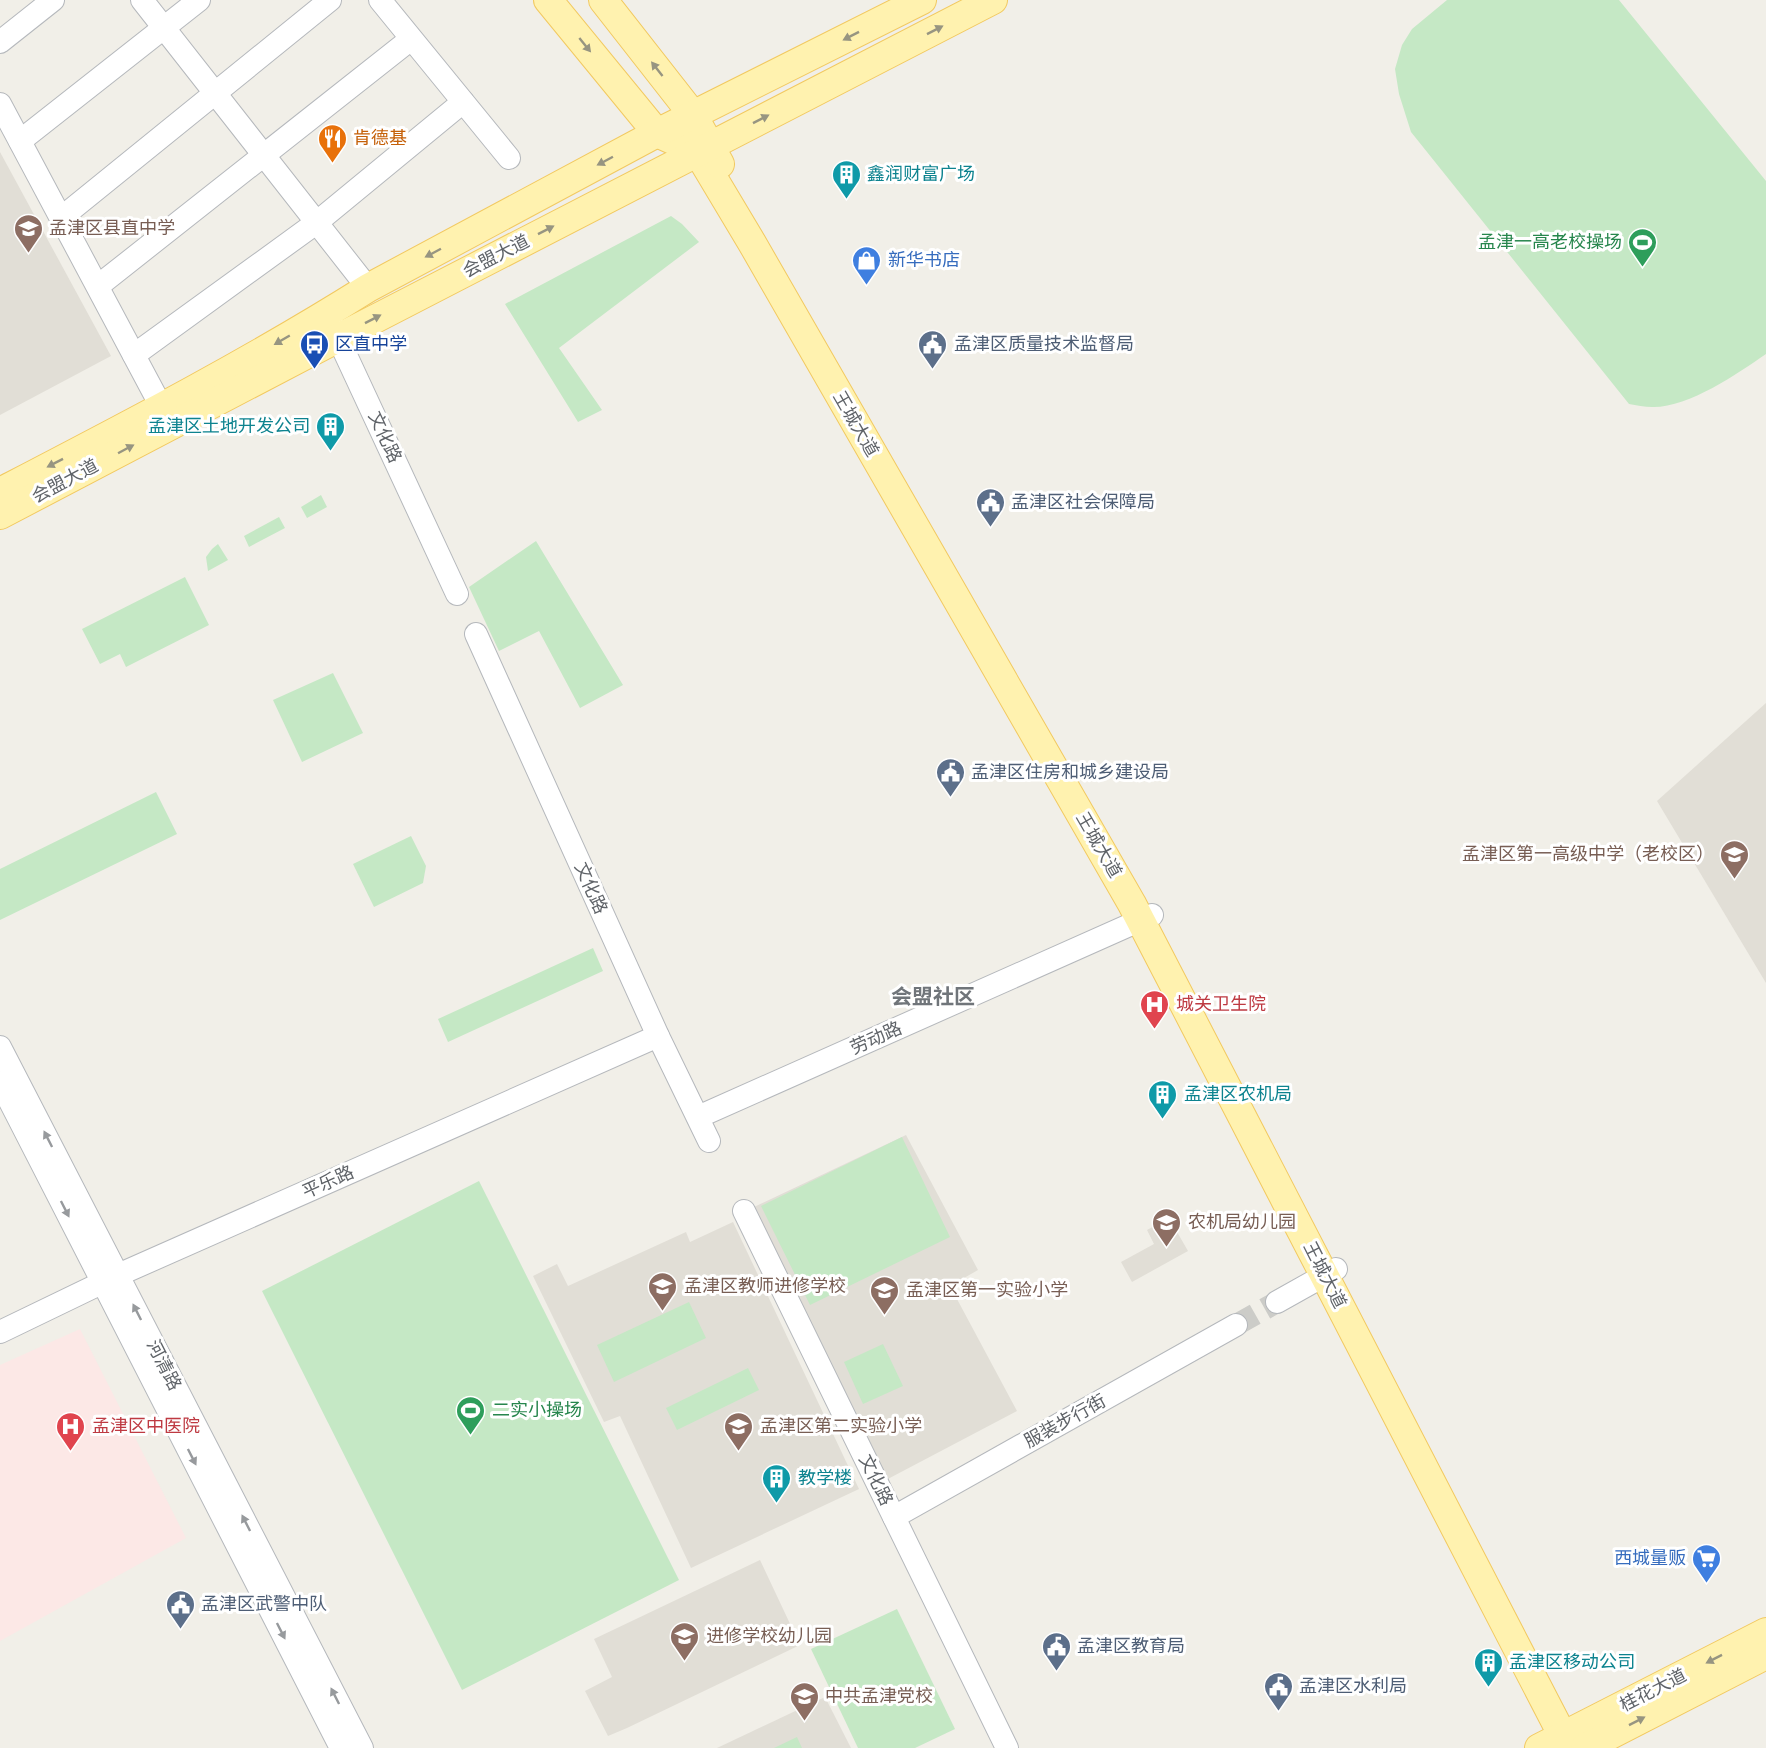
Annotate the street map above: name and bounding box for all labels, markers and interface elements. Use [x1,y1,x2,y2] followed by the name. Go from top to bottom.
[926,25,943,35] one-way arrow
[843,31,860,40] one-way arrow
[578,37,591,52] one-way arrow
[651,61,664,77] one-way arrow
[753,114,770,124] one-way arrow
[316,122,348,164] restaurant icon: 肯德基
[353,127,407,149] place label: 肯德基
[596,156,613,166] one-way arrow
[830,158,862,200] building icon: 鑫润财富广场
[867,163,975,185] place label: 鑫润财富广场
[12,212,44,254] school or university icon: 孟津区县直中学
[49,217,175,239] place label: 孟津区县直中学
[538,225,555,234] one-way arrow
[1627,226,1659,268] sports icon: 孟津一高老校操场
[459,230,533,282] street label: 会盟大道
[1478,231,1622,253] place label: 孟津一高老校操场
[851,244,883,286] shop icon: 新华书店
[425,248,442,258] one-way arrow
[888,249,960,271] place label: 新华书店
[364,315,382,325] one-way arrow
[298,328,330,370] bus stop icon: 区直中学
[917,328,949,370] public building icon: 孟津区质量技术监督局
[335,333,407,355] place label: 区直中学
[954,333,1134,355] place label: 孟津区质量技术监督局
[274,334,290,345] one-way arrow
[828,387,884,461] street label: 王城大道
[364,408,406,466] street label: 文化路
[315,410,347,452] building icon: 孟津区土地开发公司
[148,415,310,437] place label: 孟津区土地开发公司
[118,444,135,454] one-way arrow
[28,454,102,508] street label: 会盟大道
[47,458,64,468] one-way arrow
[974,486,1006,528] public building icon: 孟津区社会保障局
[1011,491,1155,513] place label: 孟津区社会保障局
[934,756,966,798] public building icon: 孟津区住房和城乡建设局
[971,761,1169,783] place label: 孟津区住房和城乡建设局
[1071,808,1127,882] street label: 王城大道
[1719,838,1751,880] school or university icon: 孟津区第一高级中学（老校区）
[1462,843,1714,865] place label: 孟津区第一高级中学（老校区）
[570,859,612,917] street label: 文化路
[891,985,975,1010] district label: 会盟社区
[1139,988,1171,1030] hospital icon: 城关卫生院
[1176,993,1266,1015] place label: 城关卫生院
[847,1017,905,1059] street label: 劳动路
[1147,1078,1179,1120] building icon: 孟津区农机局
[1184,1083,1292,1105] place label: 孟津区农机局
[43,1130,52,1147] one-way arrow
[299,1161,357,1203] street label: 平乐路
[60,1200,70,1217] one-way arrow
[1151,1206,1183,1248] school or university icon: 农机局幼儿园
[1188,1211,1296,1233] place label: 农机局幼儿园
[1299,1238,1351,1312] street label: 王城大道
[647,1270,679,1312] school or university icon: 孟津区教师进修学校
[869,1274,901,1316] school or university icon: 孟津区第一实验小学
[684,1275,846,1297] place label: 孟津区教师进修学校
[906,1279,1068,1301] place label: 孟津区第一实验小学
[132,1303,142,1320] one-way arrow
[142,1336,186,1394] street label: 河清路
[1020,1390,1110,1452] street label: 服装步行街
[455,1394,487,1436] sports icon: 二实小操场
[492,1399,582,1421] place label: 二实小操场
[55,1410,87,1452] hospital icon: 孟津区中医院
[723,1410,755,1452] school or university icon: 孟津区第二实验小学
[92,1415,200,1437] place label: 孟津区中医院
[760,1415,922,1437] place label: 孟津区第二实验小学
[187,1449,197,1466] one-way arrow
[854,1451,898,1509] street label: 文化路
[761,1462,793,1504] building icon: 教学楼
[798,1467,852,1489] place label: 教学楼
[241,1514,251,1531] one-way arrow
[1691,1542,1723,1584] supermarket icon: 西城量贩
[1614,1547,1686,1569] place label: 西城量贩
[164,1588,196,1630] public building icon: 孟津区武警中队
[201,1593,327,1615] place label: 孟津区武警中队
[669,1620,701,1662] school or university icon: 进修学校幼儿园
[276,1622,285,1639] one-way arrow
[706,1625,832,1647] place label: 进修学校幼儿园
[1040,1630,1072,1672] public building icon: 孟津区教育局
[1077,1635,1185,1657] place label: 孟津区教育局
[1472,1646,1504,1688] building icon: 孟津区移动公司
[1509,1651,1635,1673] place label: 孟津区移动公司
[1705,1654,1722,1664] one-way arrow
[1616,1664,1690,1716] street label: 桂花大道
[1262,1670,1294,1712] public building icon: 孟津区水利局
[1299,1675,1407,1697] place label: 孟津区水利局
[788,1680,820,1722] school or university icon: 中共孟津党校
[825,1685,933,1707] place label: 中共孟津党校
[330,1687,340,1704] one-way arrow
[1628,1717,1646,1727] one-way arrow

